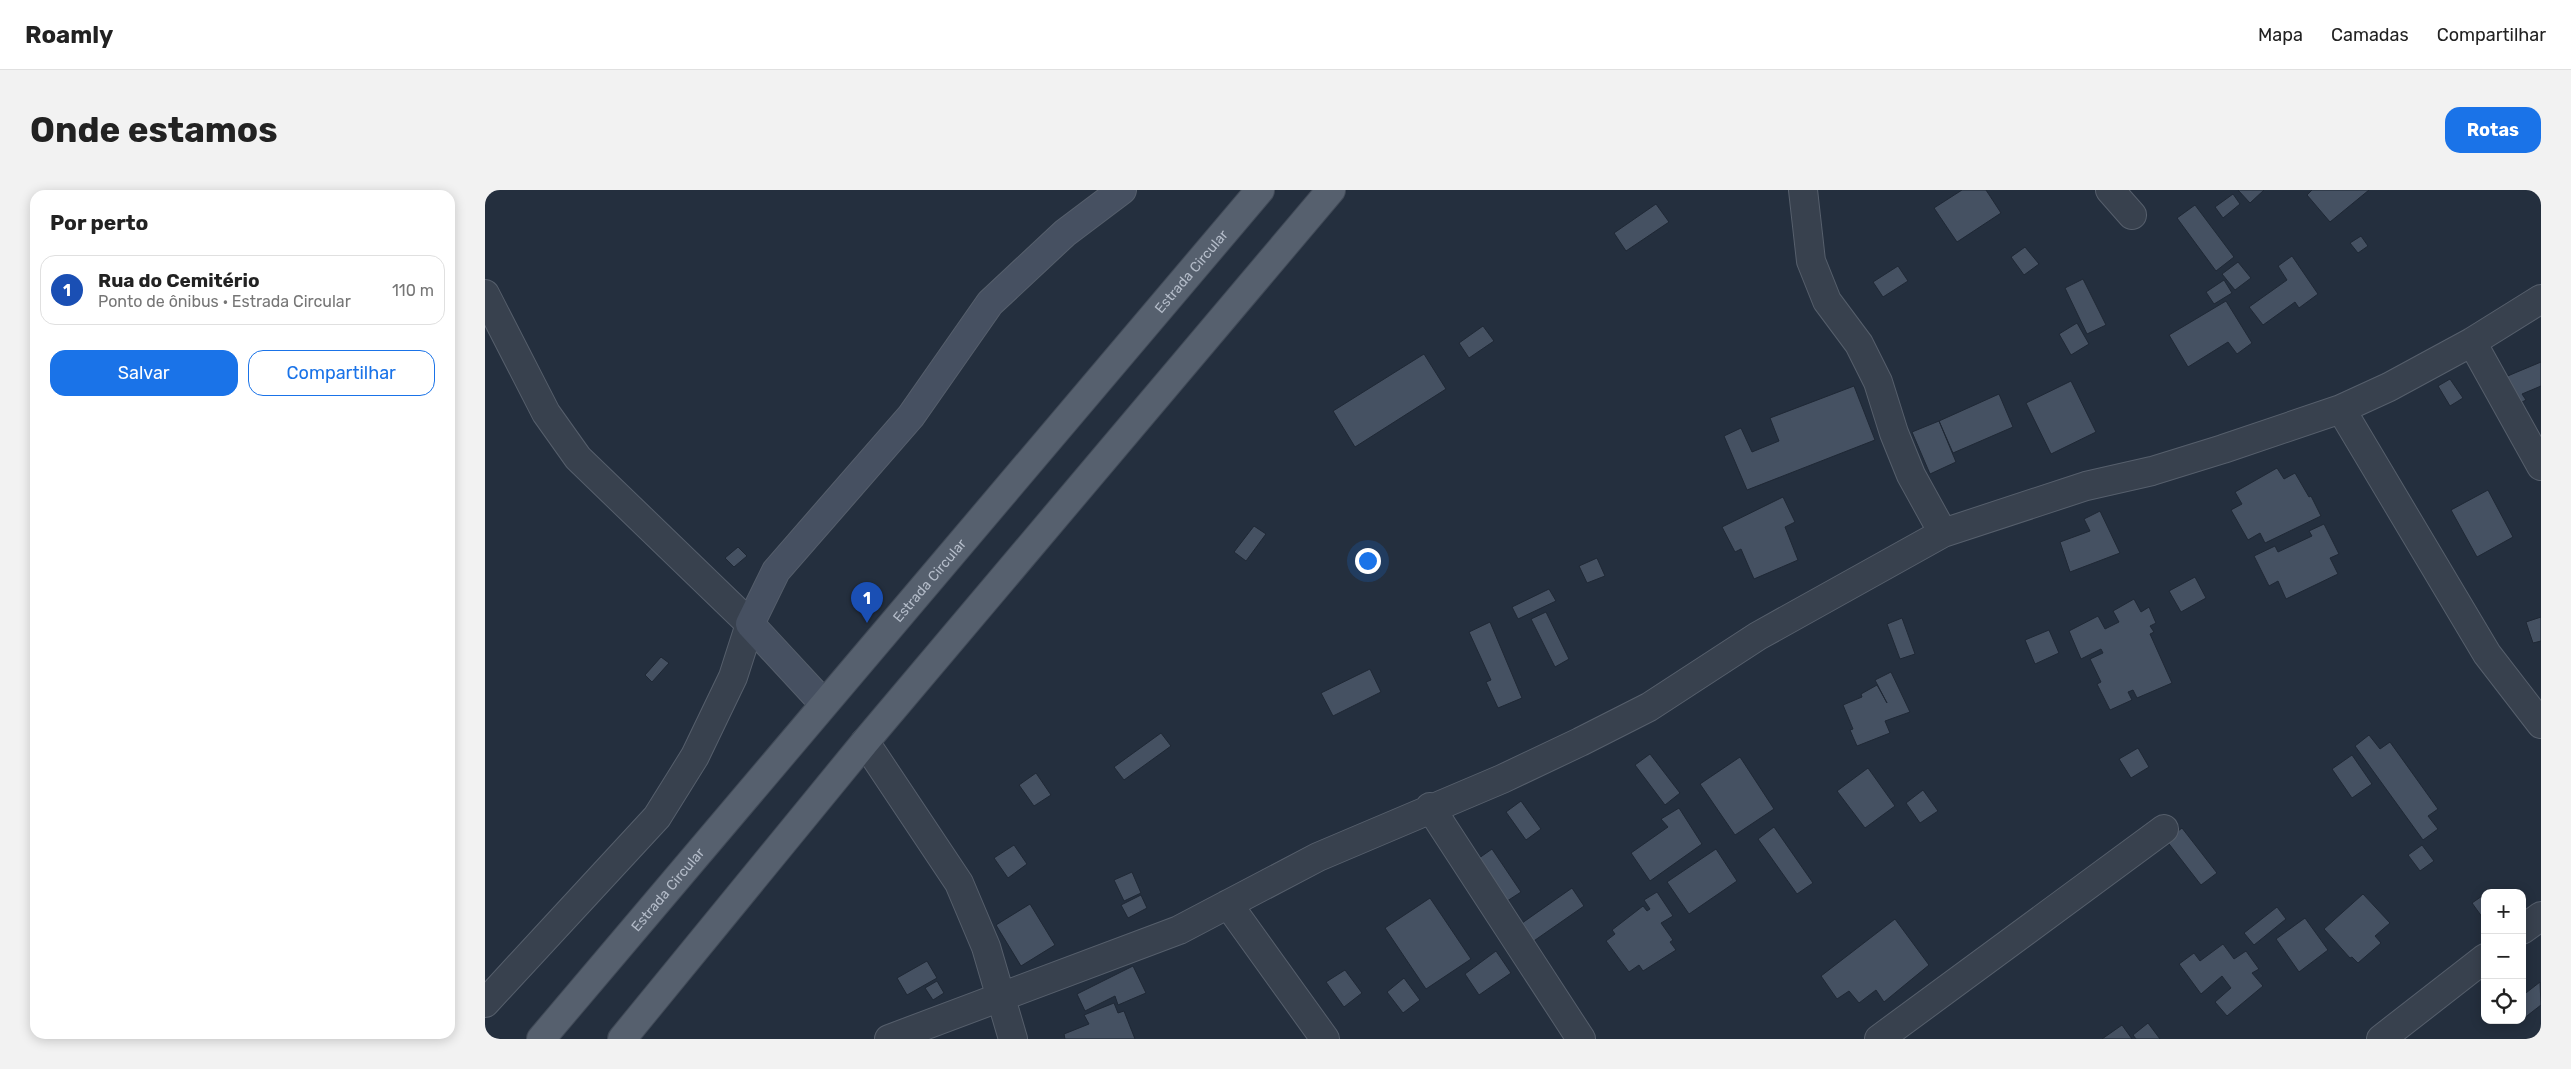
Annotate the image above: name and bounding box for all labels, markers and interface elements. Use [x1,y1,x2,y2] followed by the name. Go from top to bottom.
[25,21,113,49] text: Roamly
[2258,24,2303,46] text: Mapa
[2331,24,2409,46] text: Camadas
[2437,24,2546,46] text: Compartilhar
[2445,107,2541,153] button: Rotas
[30,109,278,151] text: Onde estamos
[50,210,148,235] text: Por perto
[1151,226,1232,317] street label: Estrada Circular
[98,269,260,292] text: Rua do Cemitério
[63,281,71,300] text: 1
[392,281,434,300] text: 110 m
[98,292,351,311] text: Ponto de ônibus · Estrada Circular
[50,350,238,396] button: Salvar
[248,350,435,396] button: Compartilhar
[890,535,970,626] street label: Estrada Circular
[1355,548,1381,574] your location
[851,582,883,623] pin: 1
[628,844,709,935] street label: Estrada Circular
[2481,889,2526,1024] map controls
[2481,889,2526,934] button: +
[2481,934,2526,979] button: −
[2481,979,2526,1024] button: locate

